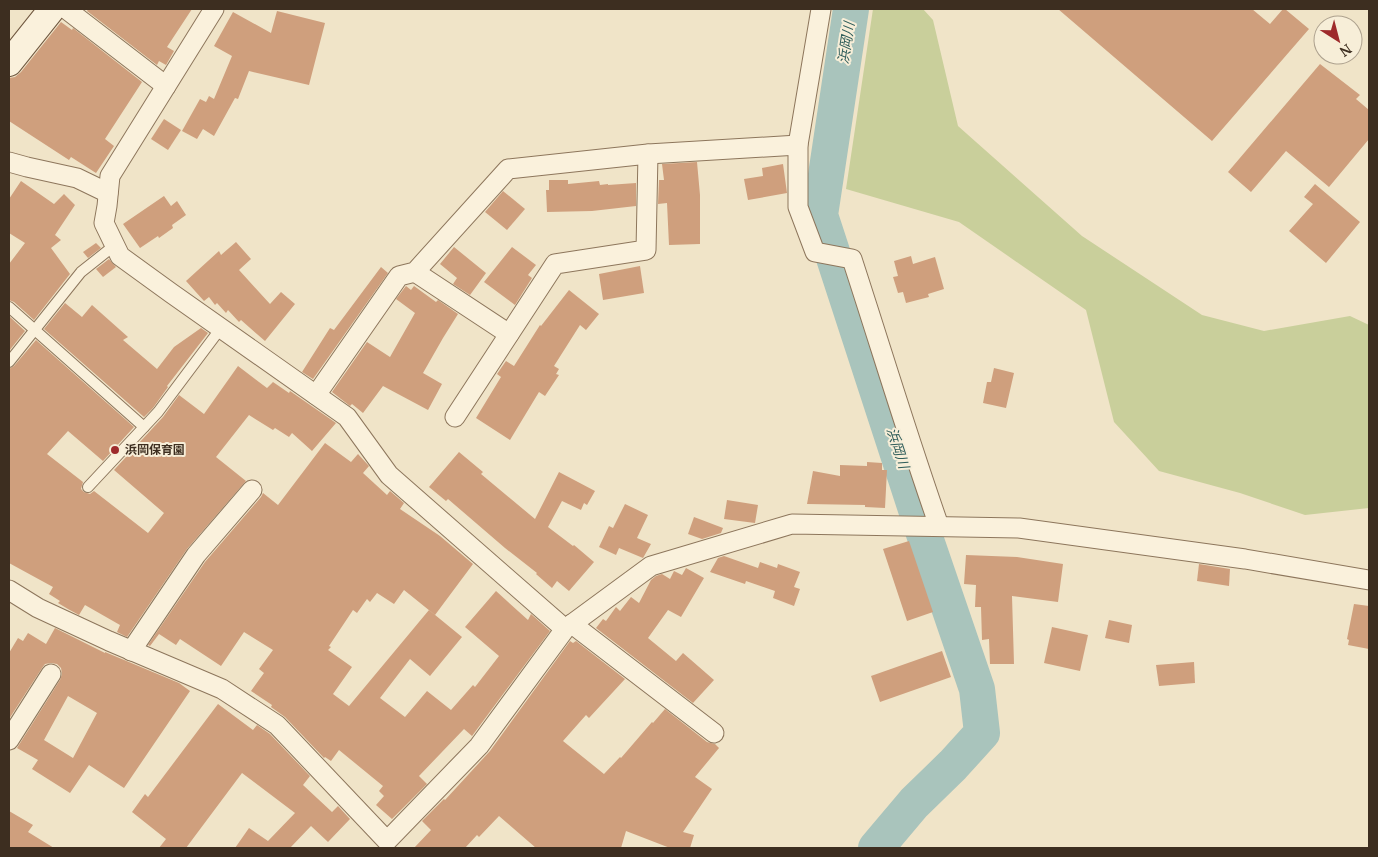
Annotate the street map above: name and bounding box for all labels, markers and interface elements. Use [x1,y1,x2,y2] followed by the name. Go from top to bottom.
[1313,15,1363,65] north arrow
[833,19,858,65] water label: 浜岡川
[1336,40,1356,62] text: N
[883,425,915,473] water label: 浜岡川
[125,442,185,457] place label: 浜岡保育園
[109,444,121,456] marker: 浜岡保育園

